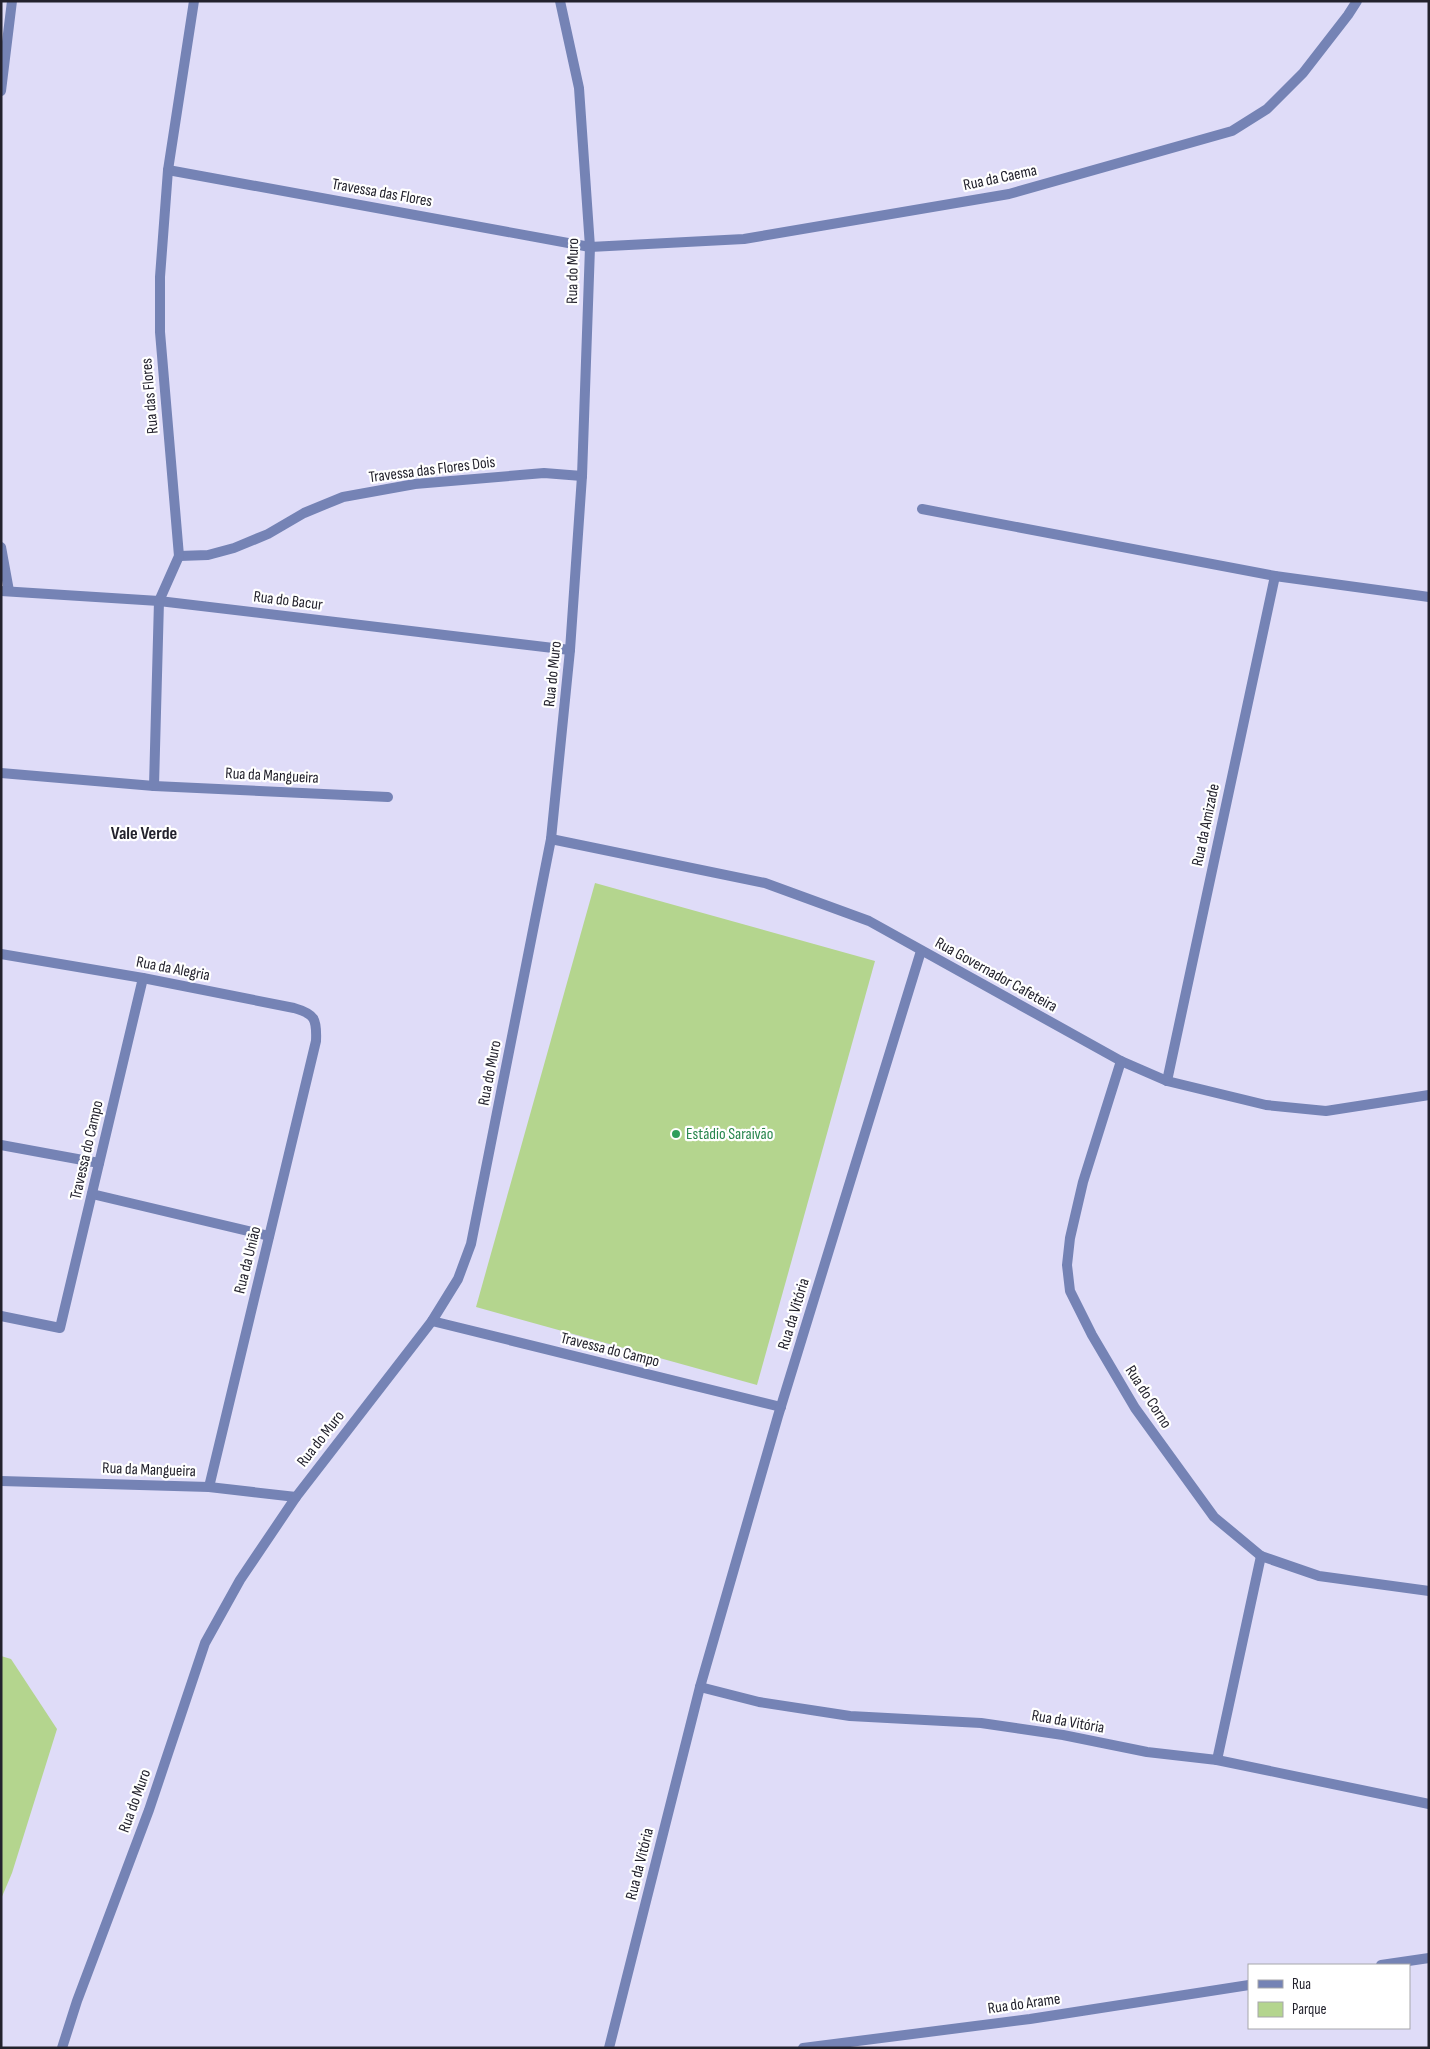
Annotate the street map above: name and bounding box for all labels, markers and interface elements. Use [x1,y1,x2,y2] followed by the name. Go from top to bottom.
[961,161,1039,195] street label: Rua da Caema
[330,175,434,211] street label: Travessa das Flores
[563,238,583,304] street label: Rua do Muro
[137,357,163,435] street label: Rua das Flores
[368,453,497,487] street label: Travessa das Flores Dois
[252,587,324,615] street label: Rua do Bacur
[540,640,566,708] street label: Rua do Muro
[225,764,319,788] street label: Rua da Mangueira
[1188,782,1224,868] street label: Rua da Amizade
[111,823,177,844] district label: Vale Verde
[932,934,1060,1016] street label: Rua Governador Cafeteira
[134,953,212,985] street label: Rua da Alegria
[474,1039,506,1107] street label: Rua do Muro
[66,1099,108,1201] street label: Travessa do Campo
[686,1125,773,1144] place label: Estádio Saraivão
[670,1128,682,1140] marker: Estádio Saraivão
[230,1224,266,1296] street label: Rua da União
[774,1276,814,1352] street label: Rua da Vitória
[559,1329,661,1371] street label: Travessa do Campo
[1121,1362,1175,1432] street label: Rua do Corno
[293,1407,349,1471] street label: Rua do Muro
[102,1459,196,1481] street label: Rua da Mangueira
[1030,1706,1106,1738] street label: Rua da Vitória
[115,1767,155,1835] street label: Rua do Muro
[622,1826,658,1902] street label: Rua da Vitória
[1248,1964,1410,2029] legend
[1292,1975,1311,1994] text: Rua
[987,1990,1061,2018] street label: Rua do Arame
[1292,2000,1327,2019] text: Parque

